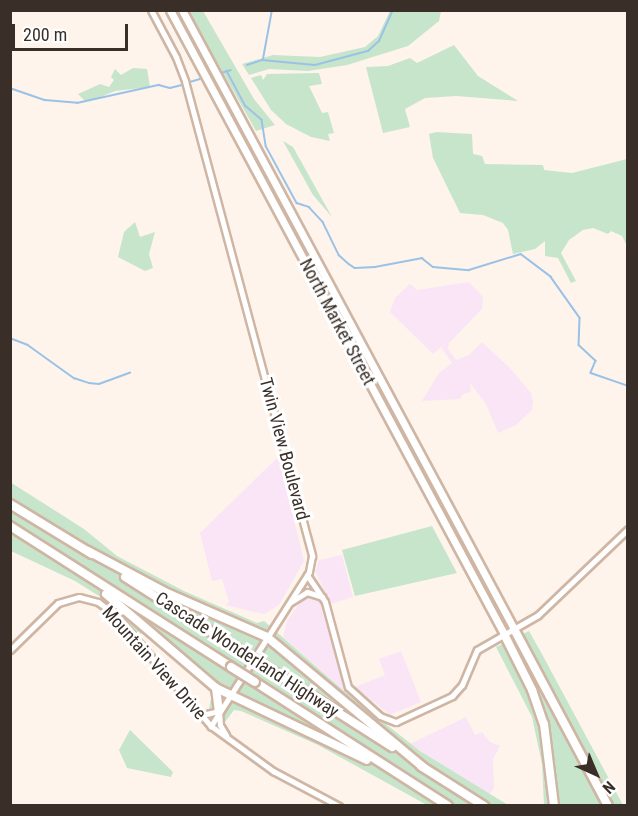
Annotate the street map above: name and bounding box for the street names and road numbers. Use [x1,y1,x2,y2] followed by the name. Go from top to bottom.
[295,255,379,389] street label: North Market Street
[255,375,313,523] street label: Twin View Boulevard
[151,588,343,722] street label: Cascade Wonderland Highway
[97,602,211,724] street label: Mountain View Drive

